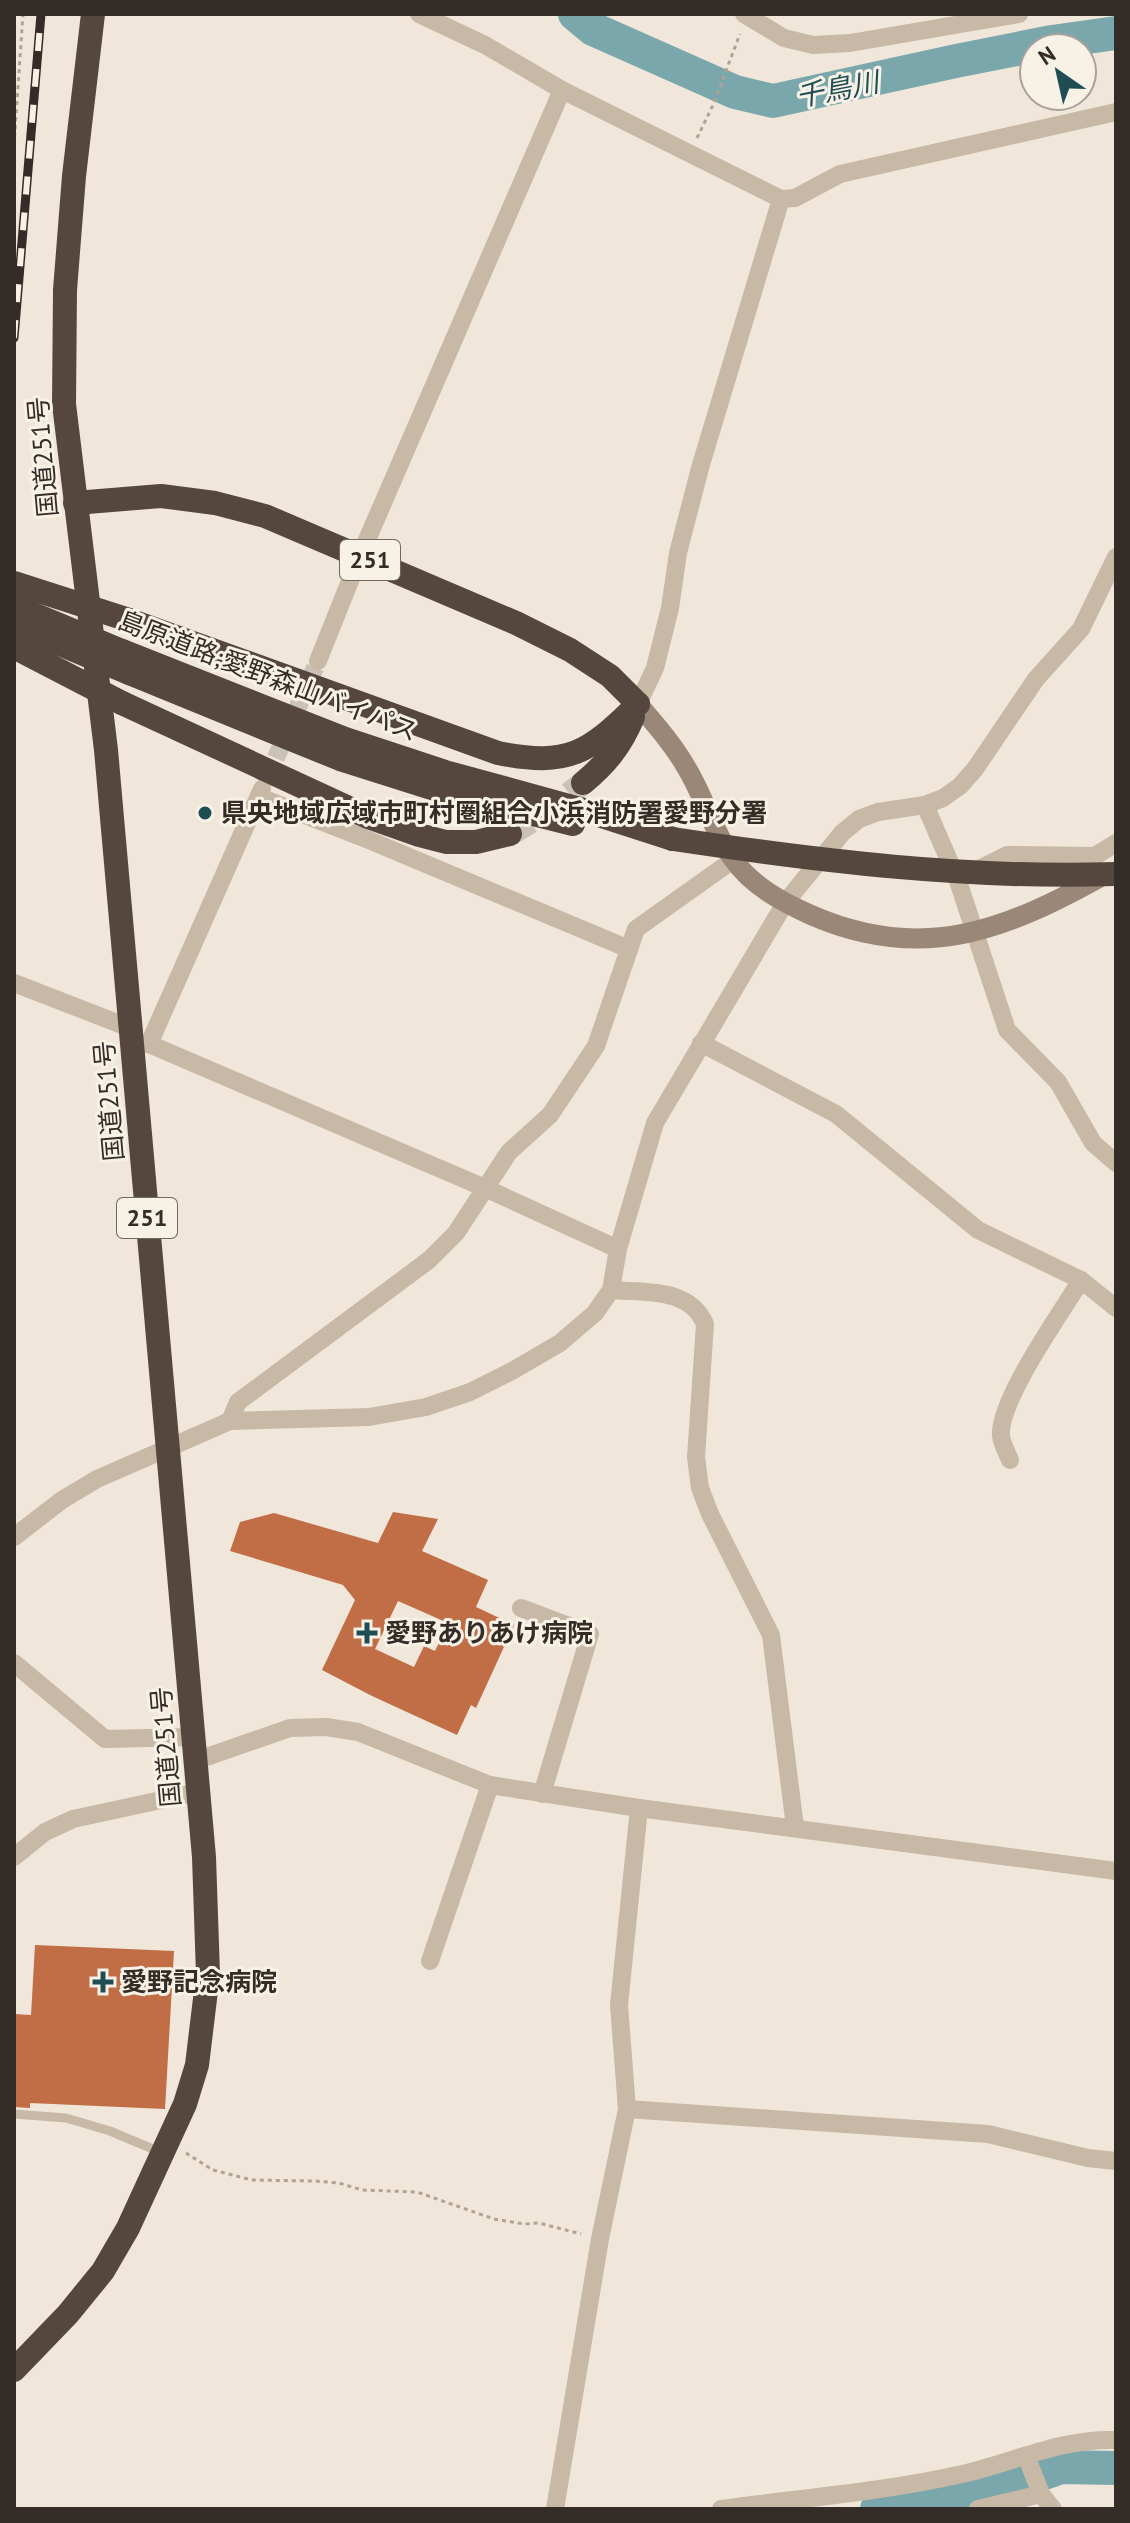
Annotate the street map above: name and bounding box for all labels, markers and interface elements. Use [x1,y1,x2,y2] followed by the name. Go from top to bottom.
[1018,32,1098,112] north arrow
[1033,40,1061,71] text: N
[792,62,885,115] water label: 千鳥川
[21,396,64,519] street label: 国道251号
[340,540,400,580] road number: 251
[114,603,423,748] street label: 島原道路;愛野森山バイパス
[221,796,767,829] place label: 県央地域広域市町村圏組合小浜消防署愛野分署
[196,804,214,822] marker: 県央地域広域市町村圏組合小浜消防署愛野分署
[87,1040,130,1163] street label: 国道251号
[117,1198,177,1238] road number: 251
[385,1616,593,1649] place label: 愛野ありあけ病院
[356,1622,378,1644] marker: 愛野ありあけ病院
[144,1686,187,1809] street label: 国道251号
[121,1965,277,1998] place label: 愛野記念病院
[92,1971,114,1993] marker: 愛野記念病院

